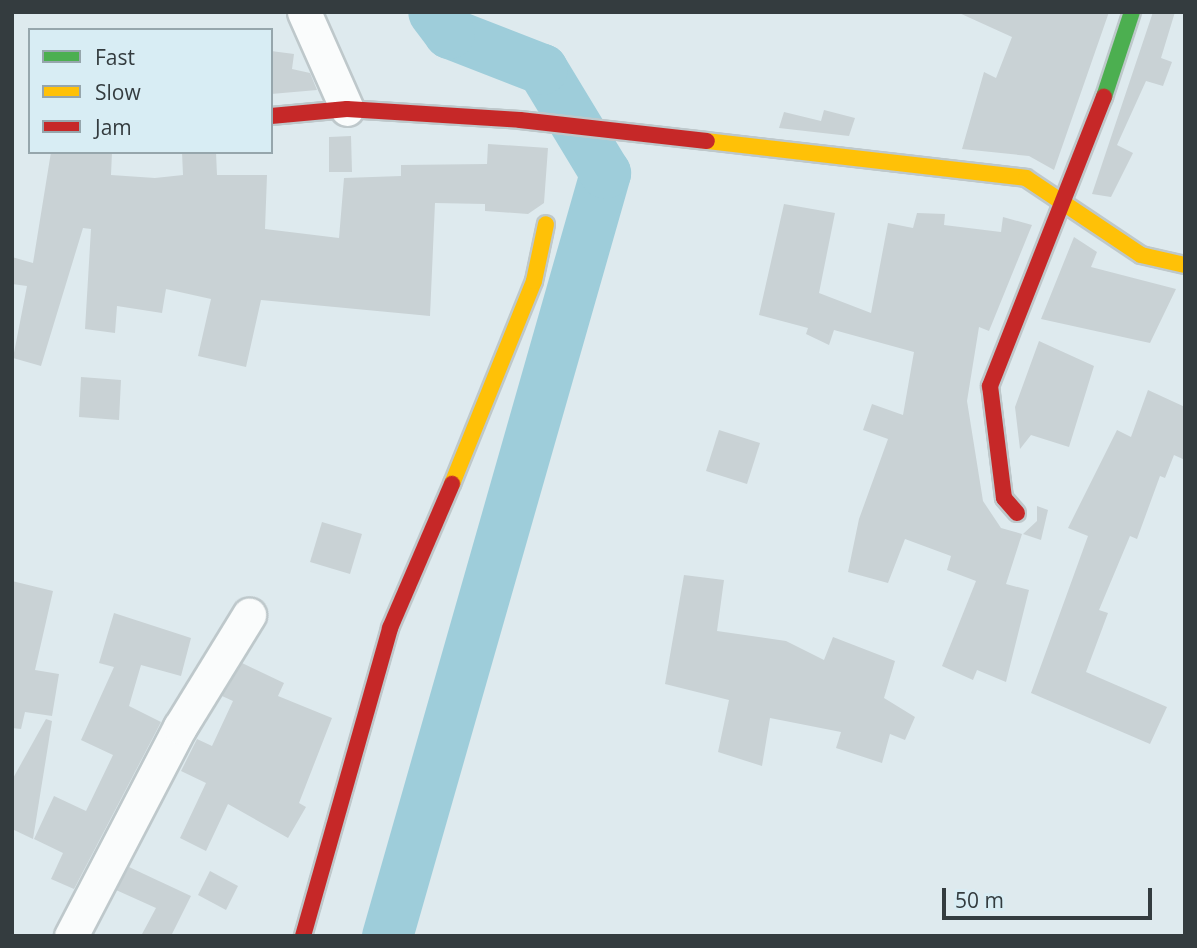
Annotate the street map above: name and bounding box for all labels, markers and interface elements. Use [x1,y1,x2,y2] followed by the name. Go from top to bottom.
[28,28,273,154] legend
[95,43,135,71] text: Fast
[95,78,141,106] text: Slow
[95,113,132,141] text: Jam
[945,874,1155,918] scale bar
[955,886,1004,914] text: 50 m

